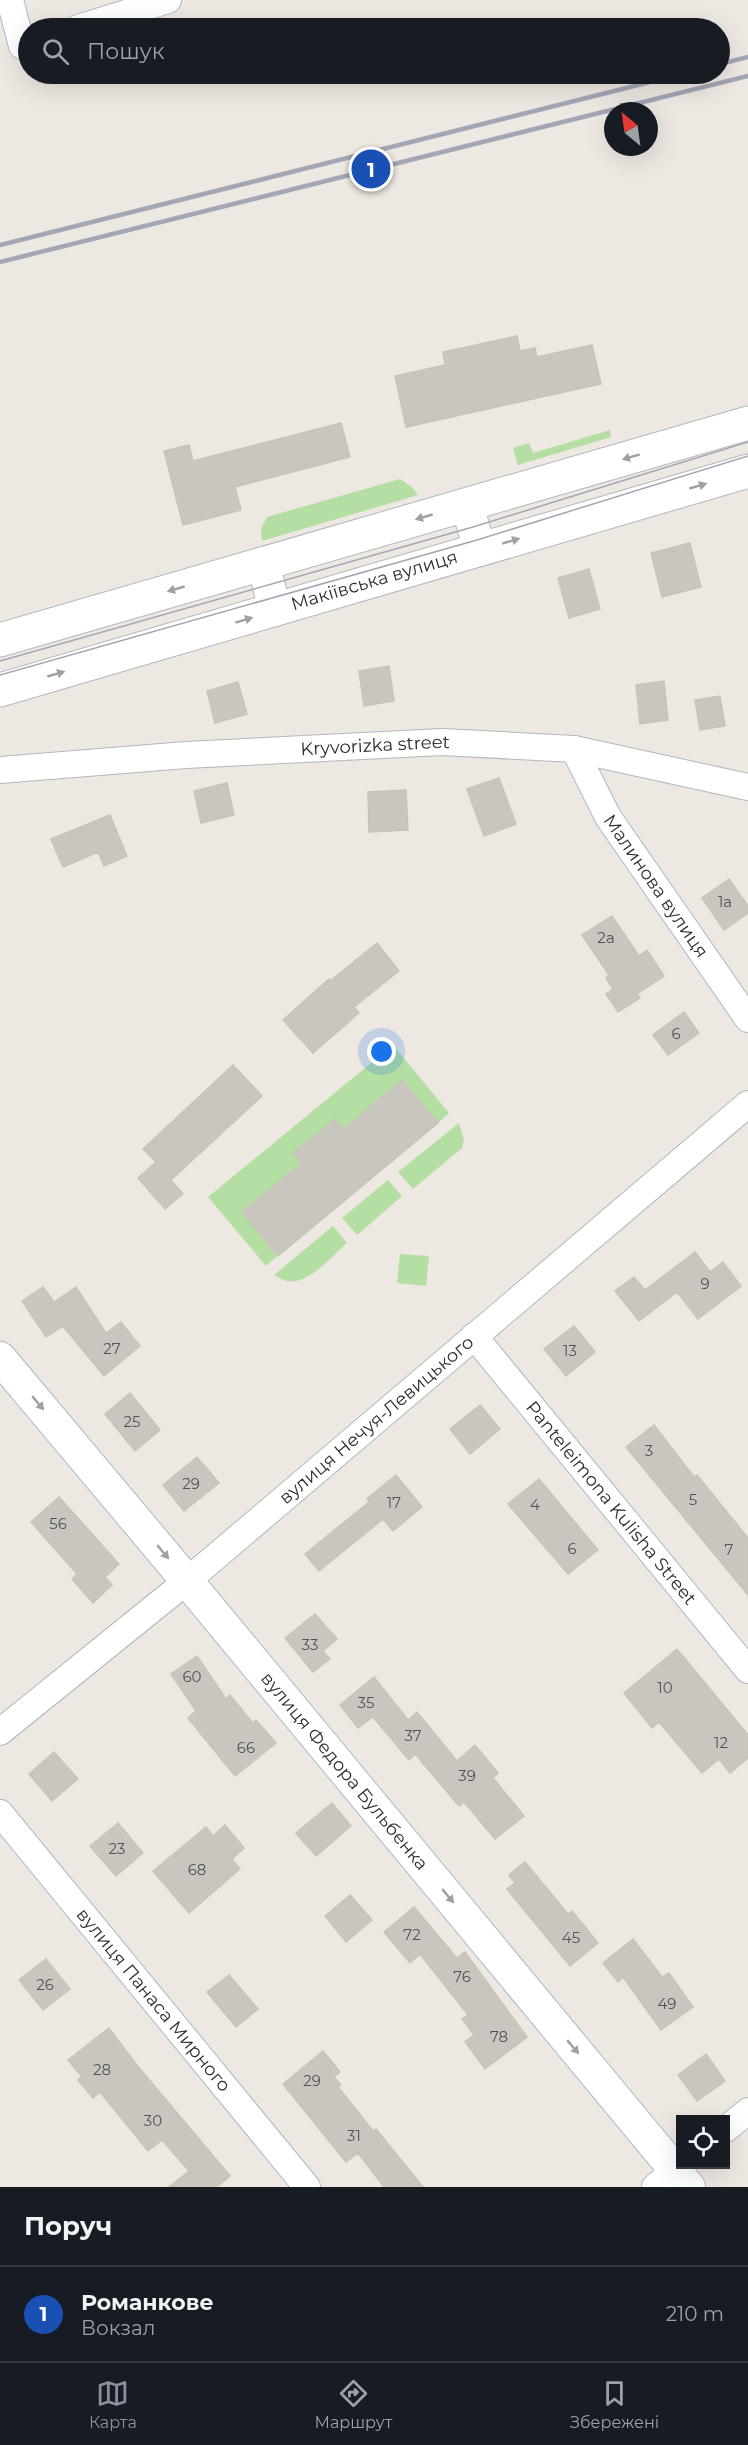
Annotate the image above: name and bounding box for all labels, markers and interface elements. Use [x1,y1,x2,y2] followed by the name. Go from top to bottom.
[18,18,730,84] search box
[39,35,72,68] icon: search
[87,38,165,65] text: Пошук
[604,102,658,156] north arrow
[352,146,391,192] pin: 1
[622,453,640,462] one-way arrow
[689,481,707,490] one-way arrow
[415,513,433,522] one-way arrow
[502,536,520,545] one-way arrow
[288,546,460,615] street label: Макіївська вулиця
[167,584,185,594] one-way arrow
[235,615,253,624] one-way arrow
[47,669,65,678] one-way arrow
[300,731,450,760] street label: Kryvorizka street
[599,810,713,962] street label: Малинова вулиця
[718,892,732,911] house number: 1а
[597,928,615,947] house number: 2а
[671,1024,681,1043] house number: 6
[367,1037,396,1066] your location
[700,1274,710,1293] house number: 9
[275,1331,478,1509] street label: вулиця Нечуя-Левицького
[103,1339,121,1358] house number: 27
[563,1341,577,1360] house number: 13
[31,1395,44,1411] one-way arrow
[521,1397,701,1609] street label: Panteleimona Kulisha Street
[123,1412,141,1431] house number: 25
[645,1441,653,1460] house number: 3
[182,1474,200,1493] house number: 29
[689,1490,697,1509] house number: 5
[387,1493,401,1512] house number: 17
[530,1495,540,1514] house number: 4
[49,1514,67,1533] house number: 56
[567,1539,577,1558] house number: 6
[725,1540,734,1559] house number: 7
[156,1544,169,1559] one-way arrow
[302,1635,318,1654] house number: 33
[182,1667,202,1686] house number: 60
[256,1668,433,1875] street label: вулиця Федора Бульбенка
[657,1678,673,1697] house number: 10
[358,1693,374,1712] house number: 35
[404,1726,422,1745] house number: 37
[714,1733,728,1752] house number: 12
[237,1738,255,1757] house number: 66
[458,1766,476,1785] house number: 39
[109,1839,125,1858] house number: 23
[188,1860,206,1879] house number: 68
[442,1888,455,1904] one-way arrow
[72,1904,235,2096] street label: вулиця Панаса Мирного
[403,1925,421,1944] house number: 72
[562,1928,580,1947] house number: 45
[453,1967,471,1986] house number: 76
[36,1975,54,1994] house number: 26
[658,1994,676,2013] house number: 49
[490,2027,508,2046] house number: 78
[566,2039,578,2054] one-way arrow
[93,2060,111,2079] house number: 28
[303,2071,321,2090] house number: 29
[144,2111,162,2130] house number: 30
[676,2115,730,2169] map controls
[676,2115,730,2169] button: locate
[347,2126,361,2145] house number: 31
[24,2210,112,2242] text: Поруч
[81,2289,214,2316] text: Романкове
[40,2302,47,2326] text: 1
[666,2302,724,2326] text: 210 m
[81,2316,155,2340] text: Вокзал
[89,2377,137,2432] tab: Карта
[315,2377,392,2432] tab: Маршрут
[570,2377,659,2432] tab: Збережені

